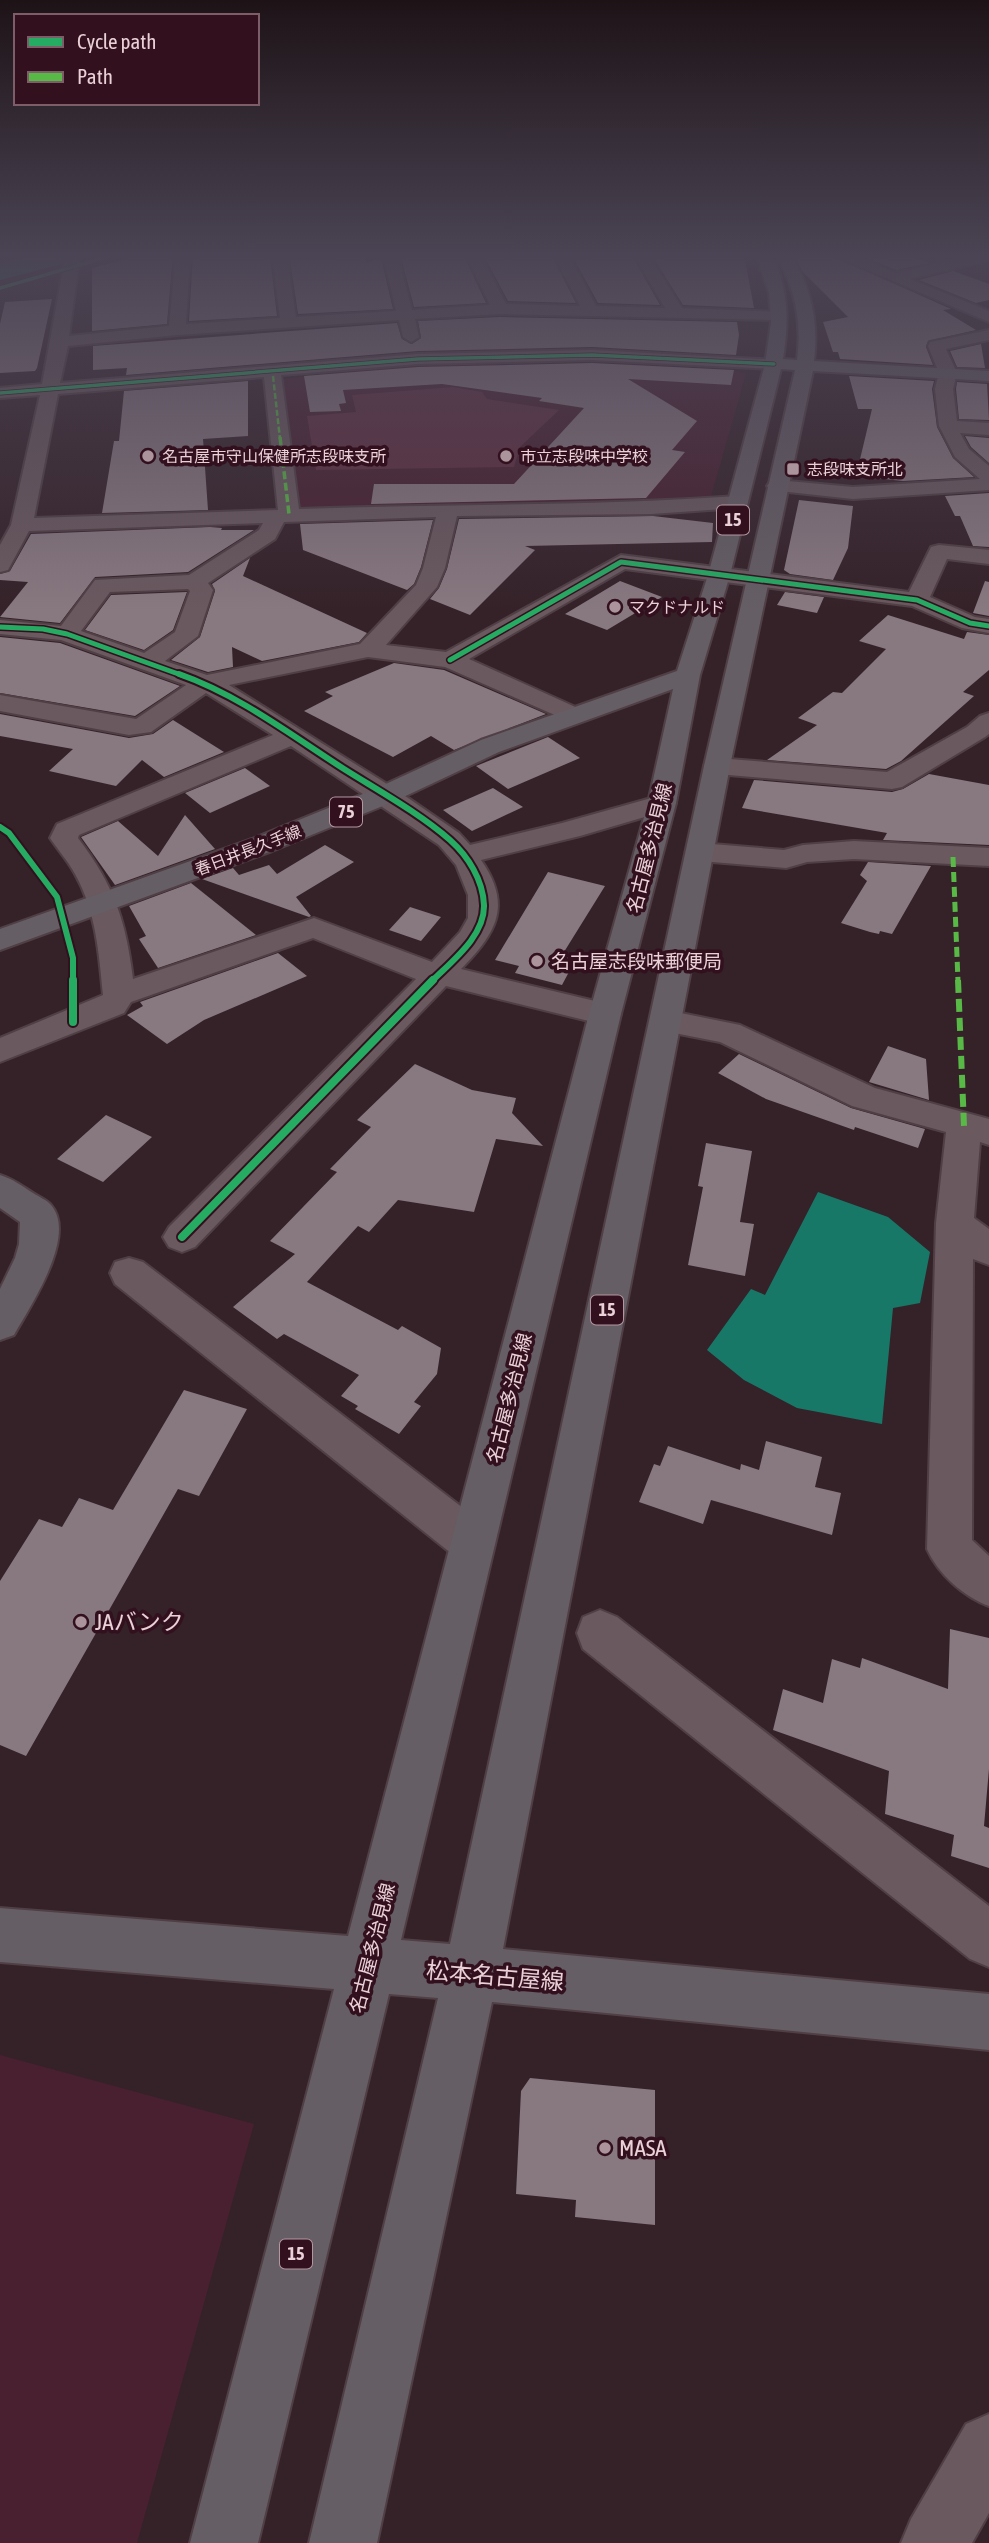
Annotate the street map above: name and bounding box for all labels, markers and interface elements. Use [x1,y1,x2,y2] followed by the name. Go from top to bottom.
[14,14,259,105] legend
[77,29,156,53] text: Cycle path
[77,64,113,88] text: Path
[162,447,386,465] place label: 名古屋市守山保健所志段味支所
[520,447,648,465] place label: 市立志段味中学校
[140,448,156,464] marker: 名古屋市守山保健所志段味支所
[498,448,514,464] marker: 市立志段味中学校
[807,460,903,478] place label: 志段味支所北
[785,461,801,477] marker: 志段味支所北
[717,506,749,534] road number: 15
[629,598,725,616] place label: マクドナルド
[607,599,623,615] marker: マクドナルド
[622,781,676,915] street label: 名古屋多治見線
[330,798,362,826] road number: 75
[192,822,304,878] street label: 春日井長久手線
[551,950,722,972] place label: 名古屋志段味郵便局
[529,953,545,969] marker: 名古屋志段味郵便局
[591,1296,623,1324] road number: 15
[482,1331,536,1465] street label: 名古屋多治見線
[95,1609,184,1635] place label: JAバンク
[73,1614,89,1630] marker: JAバンク
[345,1881,399,2015] street label: 名古屋多治見線
[425,1957,565,1995] street label: 松本名古屋線
[619,2135,667,2161] place label: MASA
[597,2140,613,2156] marker: MASA
[280,2240,312,2268] road number: 15

